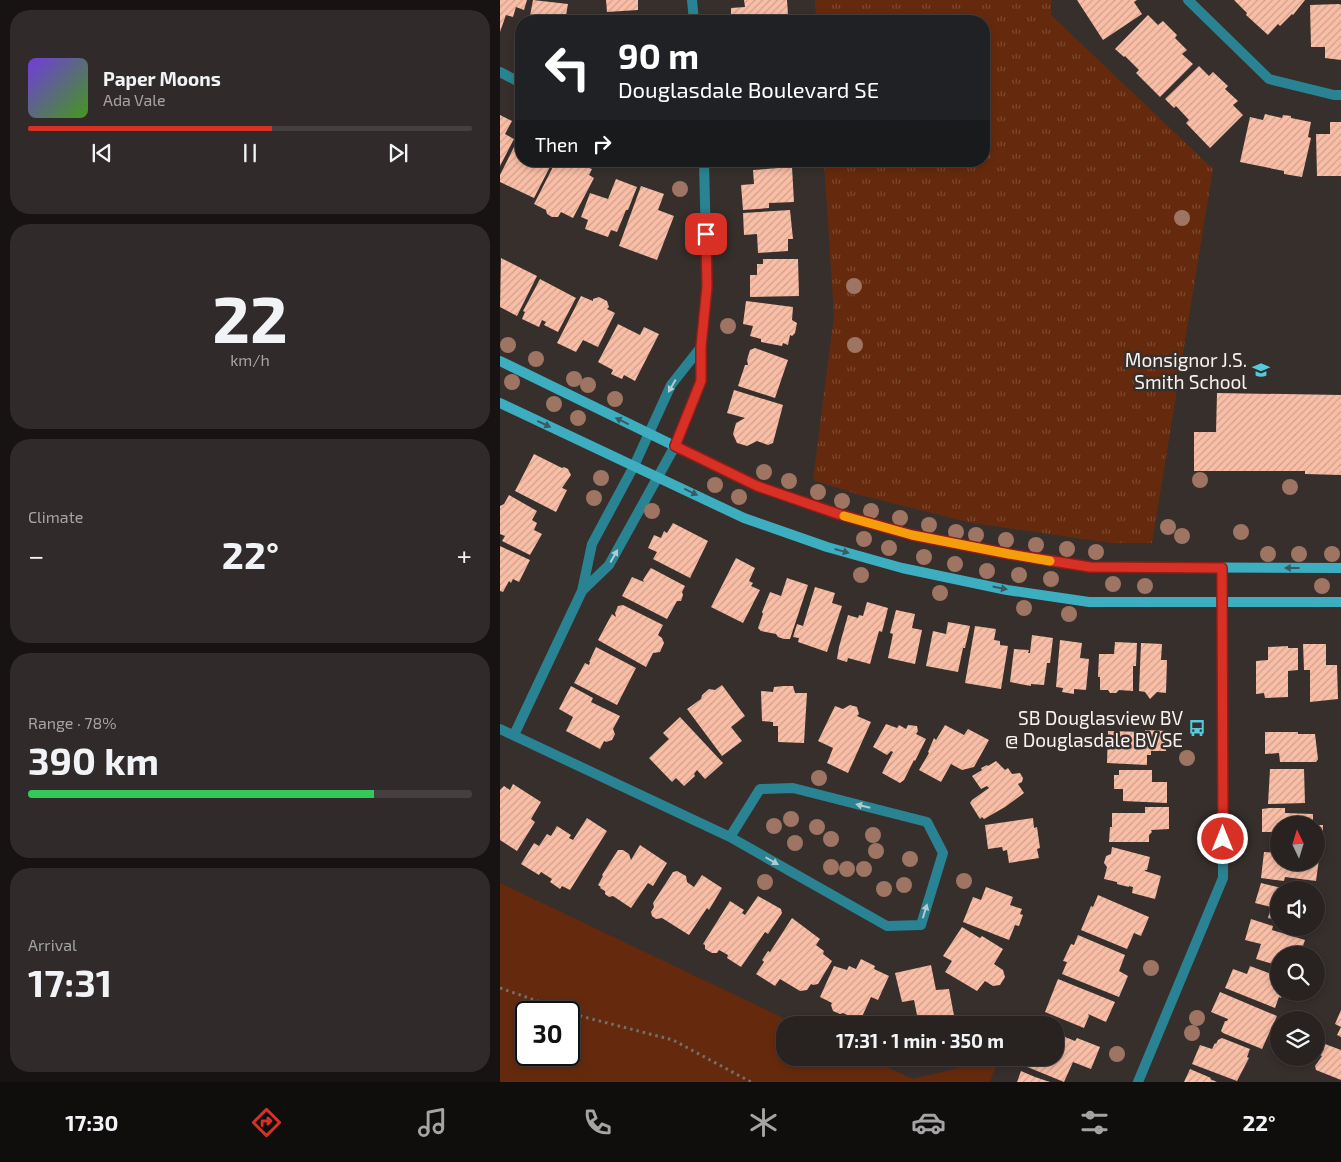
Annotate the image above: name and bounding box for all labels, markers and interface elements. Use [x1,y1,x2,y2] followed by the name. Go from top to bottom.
[618,34,699,76] text: 90 m
[535,35,600,100] icon: left
[103,67,221,90] text: Paper Moons
[618,76,879,102] text: Douglasdale Boulevard SE
[103,90,166,109] text: Ada Vale
[588,130,616,158] icon: right
[535,133,578,156] text: Then
[88,139,116,167] icon: previous
[236,139,264,167] icon: pause
[384,139,412,167] icon: next
[685,213,727,255] pin
[692,220,720,248] icon: arrive
[212,278,288,356] text: 22
[1125,348,1247,393] place label: Monsignor J.S. Smith School
[230,350,270,369] text: km/h
[1251,360,1271,380] school or university icon: Monsignor J.S. Smith School
[667,379,676,392] one-way arrow
[615,417,629,425] one-way arrow
[537,420,551,428] one-way arrow
[684,489,698,497] one-way arrow
[28,507,83,526] text: Climate
[222,531,279,577] text: 22°
[28,538,44,572] text: −
[457,538,472,572] text: +
[610,548,618,563] one-way arrow
[835,548,850,556] one-way arrow
[1284,564,1300,572] one-way arrow
[993,585,1009,593] one-way arrow
[1005,706,1183,751] place label: SB Douglasview BV @ Douglasdale BV SE
[28,713,117,732] text: Range · 78%
[1187,718,1207,738] bus stop icon: SB Douglasview BV @ Douglasdale BV SE
[28,737,159,783] text: 390 km
[855,802,870,810] one-way arrow
[1196,812,1248,864] position arrow
[1270,816,1325,871] north arrow
[1270,816,1325,1066] map controls
[765,857,779,866] one-way arrow
[1270,881,1325,936] button: sound
[922,904,929,919] one-way arrow
[28,935,77,954] text: Arrival
[1270,946,1325,1001] button: search
[28,959,112,1005] text: 17:31
[515,1001,580,1066] speed limit sign: 30
[1270,1011,1325,1066] button: layers
[836,1029,1004,1052] text: 17:31 · 1 min · 350 m
[249,1105,284,1140] icon: directions
[415,1105,450,1140] icon: music
[580,1105,615,1140] icon: phone
[746,1105,781,1140] icon: climate
[911,1105,946,1140] icon: car
[1077,1105,1112,1140] icon: filters
[65,1109,118,1135] text: 17:30
[1242,1109,1276,1135] text: 22°

